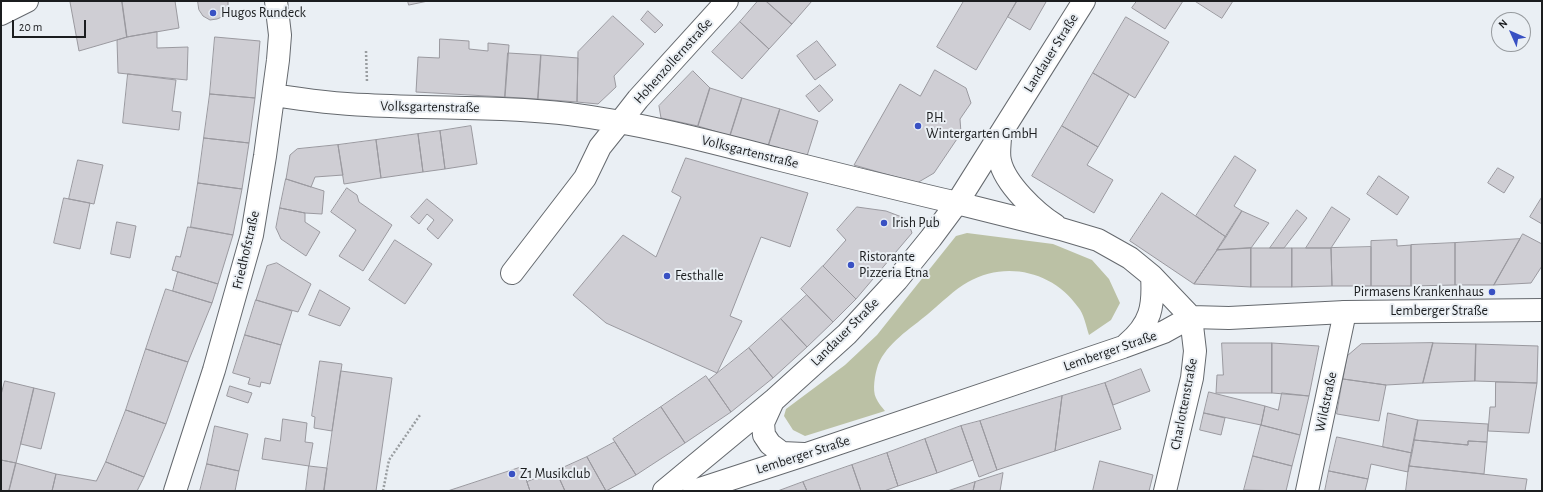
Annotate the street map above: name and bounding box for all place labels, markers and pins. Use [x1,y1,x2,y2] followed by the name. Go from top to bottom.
[221,5,306,21] place label: Hugos Rundeck
[208,8,218,18] marker: Hugos Rundeck
[926,110,1038,142] place label: P.H. Wintergarten GmbH
[913,121,923,131] marker: P.H. Wintergarten GmbH
[892,215,940,231] place label: Irish Pub
[879,218,889,228] marker: Irish Pub
[859,249,929,282] place label: Ristorante Pizzeria Etna
[846,260,856,270] marker: Ristorante Pizzeria Etna
[675,268,724,284] place label: Festhalle
[662,271,672,281] marker: Festhalle
[1353,284,1484,300] place label: Pirmasens Krankenhaus
[1487,287,1497,297] marker: Pirmasens Krankenhaus
[520,466,590,482] place label: Z1 Musikclub
[507,469,517,479] marker: Z1 Musikclub

